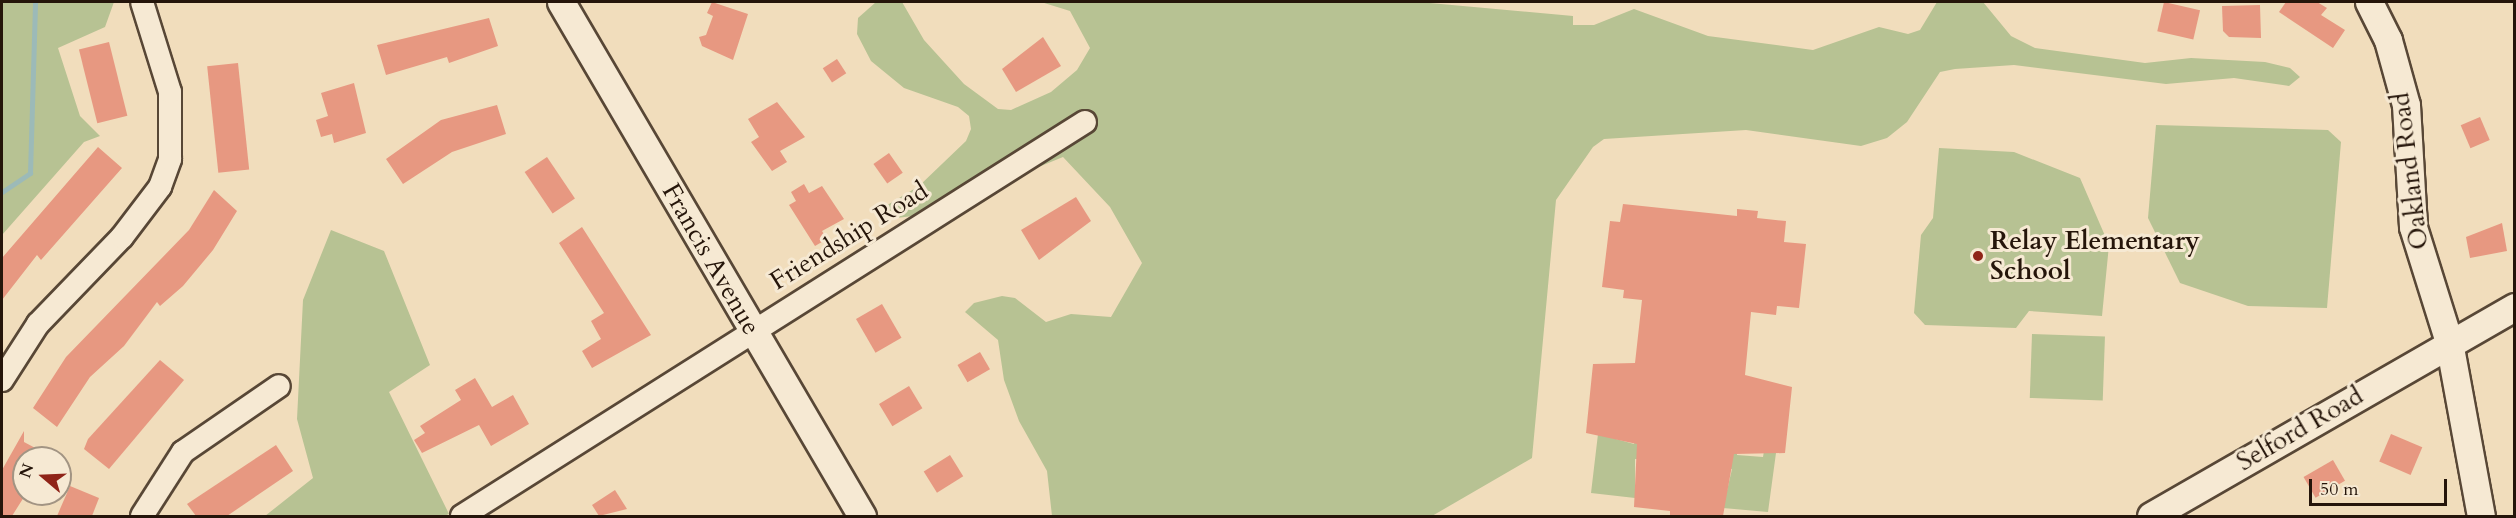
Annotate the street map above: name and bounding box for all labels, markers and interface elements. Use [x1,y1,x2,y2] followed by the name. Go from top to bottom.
[2385,91,2435,251] street label: Oakland Road
[764,175,934,297] street label: Friendship Road
[655,178,767,340] street label: Francis Avenue
[1990,225,2200,286] place label: Relay Elementary School
[1971,249,1985,263] marker: Relay Elementary School
[2231,380,2369,478] street label: Selford Road
[12,446,72,506] north arrow
[14,461,40,481] text: N
[2312,467,2450,505] scale bar
[2320,477,2359,502] text: 50 m

